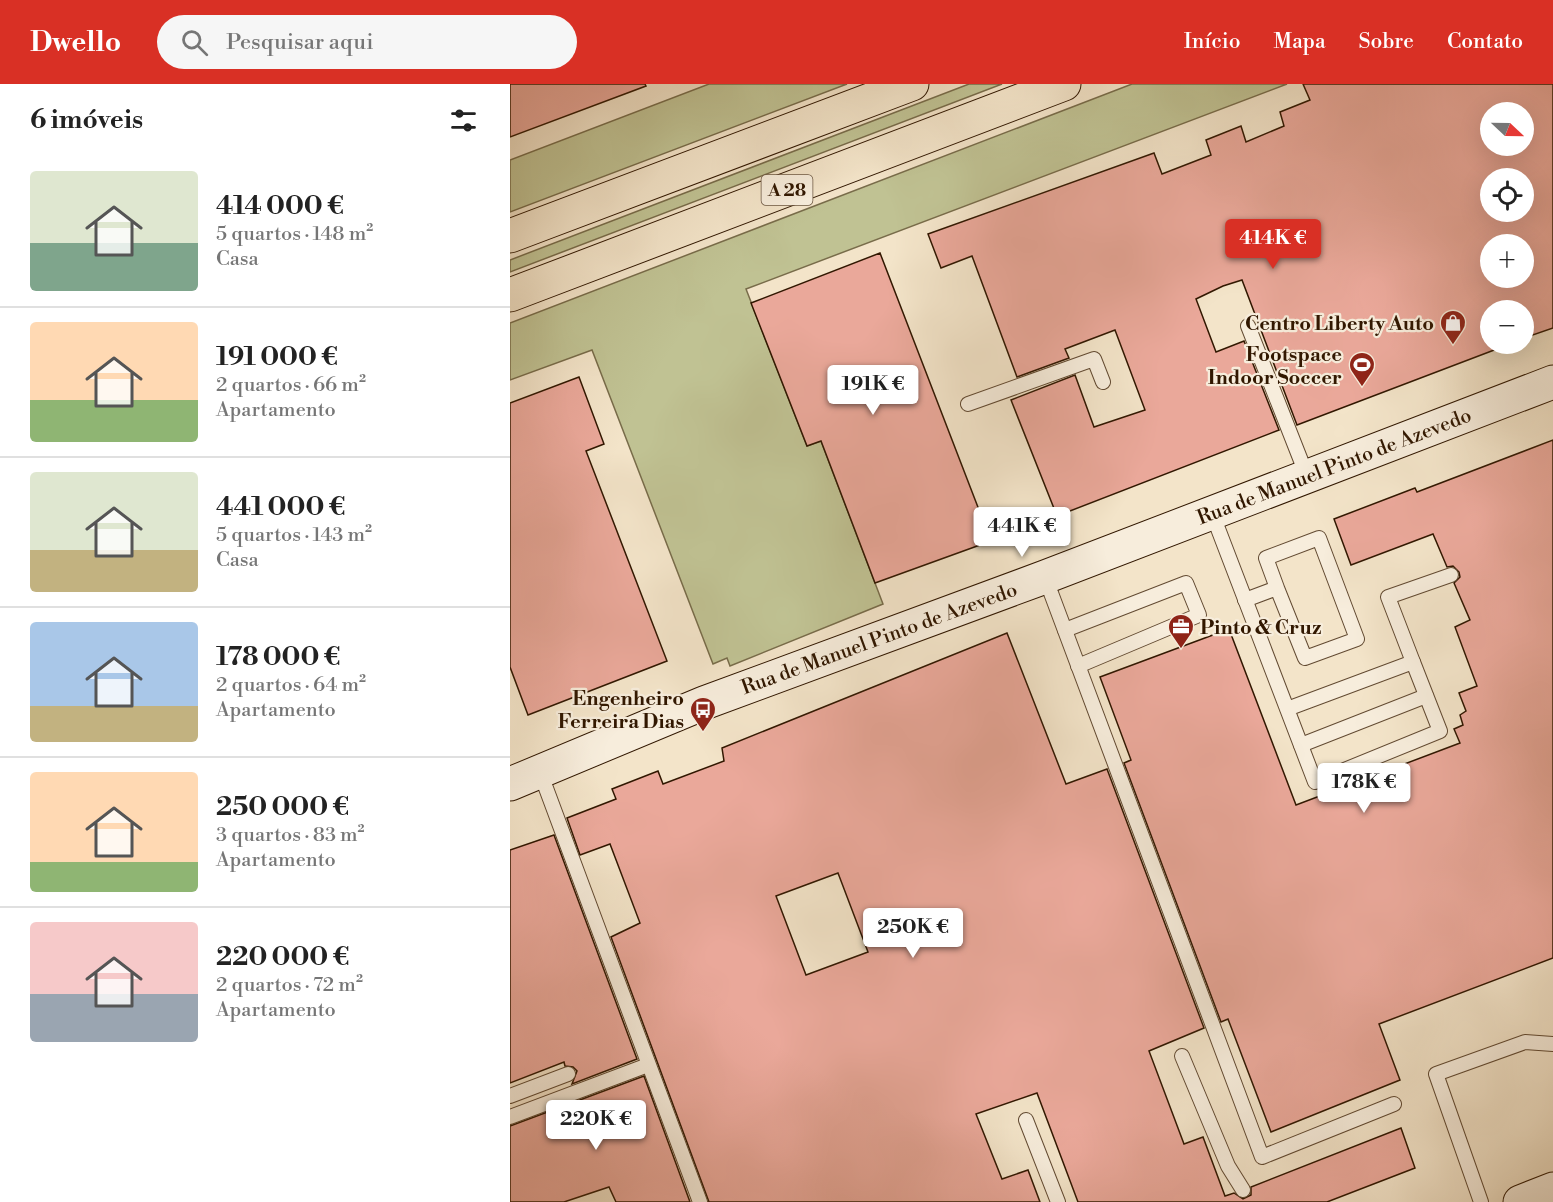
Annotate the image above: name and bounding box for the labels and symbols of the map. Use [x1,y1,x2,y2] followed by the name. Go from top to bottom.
[1480,102,1534,156] north arrow
[762,175,812,205] road number: A 28
[1224,219,1322,270] pin: 414K €
[1438,308,1468,346] shop icon: Centro Liberty Auto
[1245,312,1434,337] place label: Centro Liberty Auto
[1208,343,1342,391] place label: Footspace Indoor Soccer
[1347,350,1377,388] sports icon: Footspace Indoor Soccer
[824,365,922,416] pin: 191K €
[1194,403,1475,531] street label: Rua de Manuel Pinto de Azevedo
[973,507,1071,558] pin: 441K €
[738,578,1021,701] street label: Rua de Manuel Pinto de Azevedo
[1166,612,1196,650] office icon: Pinto & Cruz
[1200,616,1321,641] place label: Pinto & Cruz
[558,687,684,735] place label: Engenheiro Ferreira Dias
[688,695,718,733] bus stop icon: Engenheiro Ferreira Dias
[1315,763,1413,814] pin: 178K €
[864,908,962,959] pin: 250K €
[547,1100,645,1151] pin: 220K €

